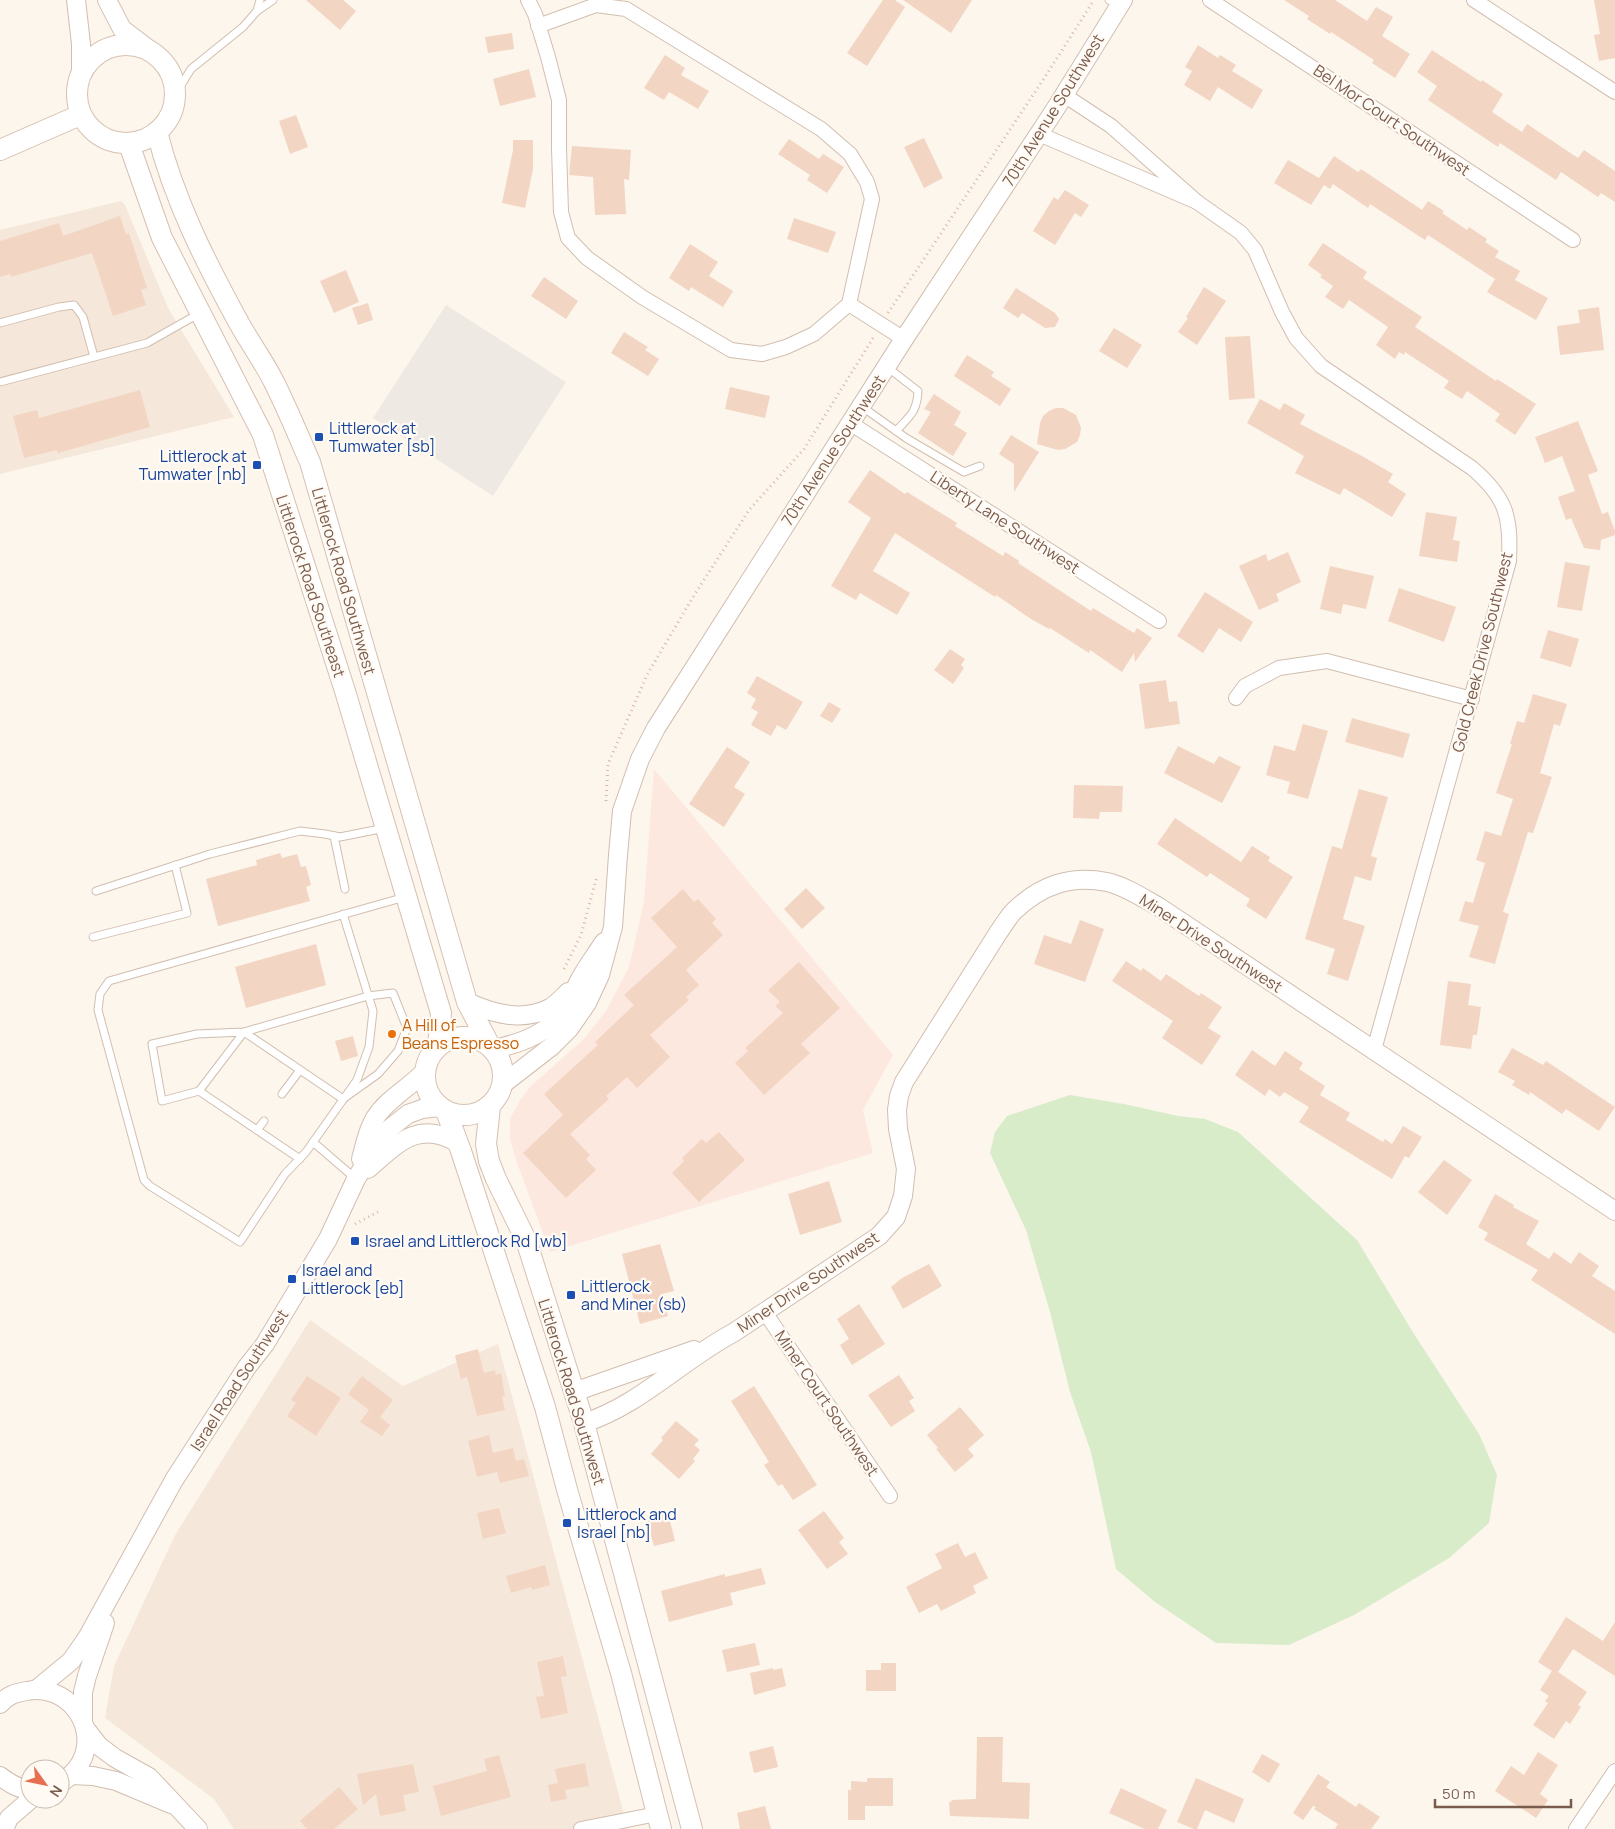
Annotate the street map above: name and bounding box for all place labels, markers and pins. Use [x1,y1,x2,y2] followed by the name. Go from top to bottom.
[329,417,436,457] place label: Littlerock at Tumwater [sb]
[313,431,325,443] marker: Littlerock at Tumwater [sb]
[139,445,247,485] place label: Littlerock at Tumwater [nb]
[251,459,263,471] marker: Littlerock at Tumwater [nb]
[402,1014,519,1054] place label: A Hill of Beans Espresso
[386,1028,398,1040] marker: A Hill of Beans Espresso
[365,1230,568,1252] place label: Israel and Littlerock Rd [wb]
[349,1235,361,1247] marker: Israel and Littlerock Rd [wb]
[302,1259,405,1299] place label: Israel and Littlerock [eb]
[286,1273,298,1285] marker: Israel and Littlerock [eb]
[581,1275,687,1315] place label: Littlerock and Miner (sb)
[565,1289,577,1301] marker: Littlerock and Miner (sb)
[577,1503,677,1543] place label: Littlerock and Israel [nb]
[561,1517,573,1529] marker: Littlerock and Israel [nb]

